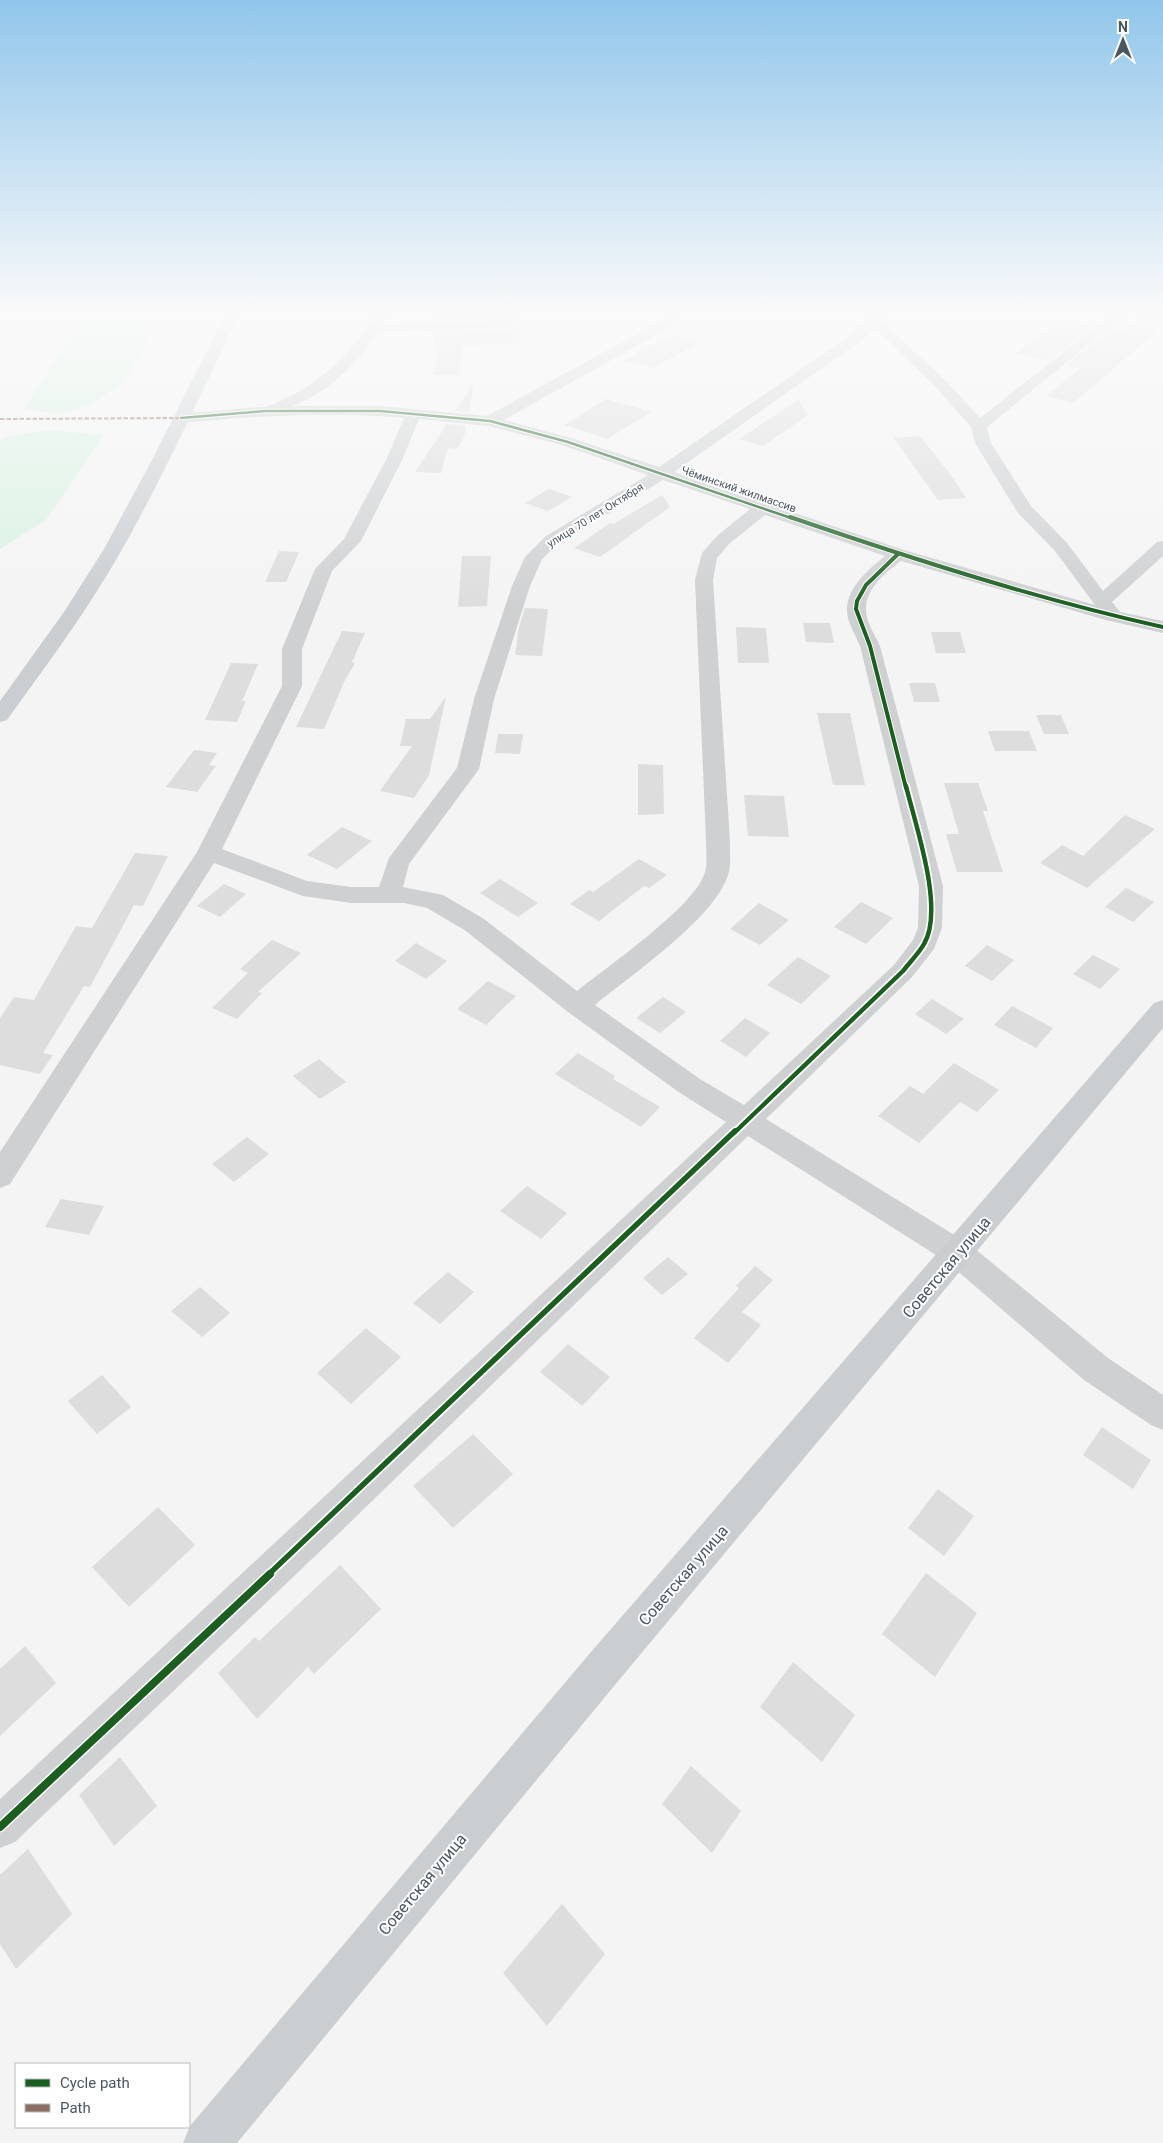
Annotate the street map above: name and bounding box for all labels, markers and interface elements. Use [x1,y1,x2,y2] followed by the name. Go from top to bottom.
[1098,15,1148,65] north arrow
[1118,19,1128,35] text: N
[680,464,798,515] street label: Чёминский жилмассив
[545,480,646,550] street label: улица 70 лет Октября
[898,1213,994,1322] street label: Советская улица
[635,1521,732,1629] street label: Советская улица
[374,1830,470,1939] street label: Советская улица
[15,2063,190,2128] legend
[60,2074,130,2092] text: Cycle path
[60,2099,91,2117] text: Path

